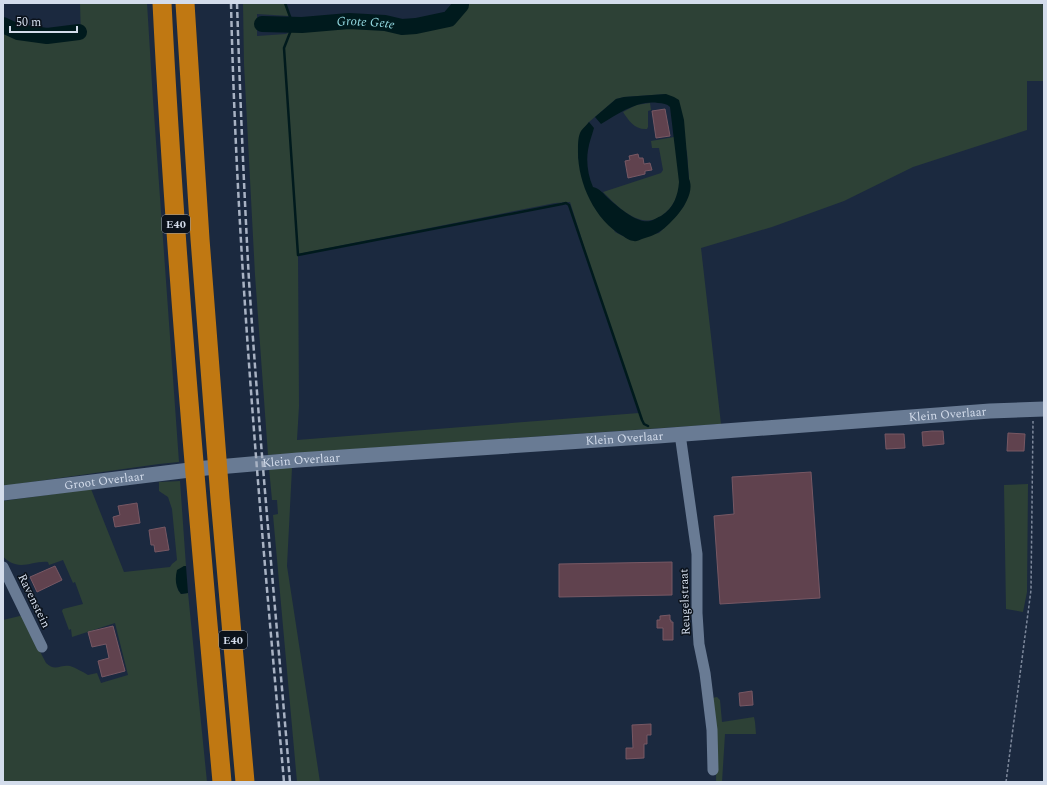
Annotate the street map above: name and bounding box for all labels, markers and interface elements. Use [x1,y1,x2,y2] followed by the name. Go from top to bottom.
[10,8,77,34] scale bar
[336,11,397,35] water label: Grote Gete
[16,13,41,32] text: 50 m
[162,215,190,233] road number: E40
[908,402,987,427] street label: Klein Overlaar
[585,426,664,450] street label: Klein Overlaar
[262,448,341,473] street label: Klein Overlaar
[63,466,146,495] street label: Groot Overlaar
[674,568,696,636] street label: Reugelstraat
[13,571,55,631] street label: Ravenstein
[219,631,247,649] road number: E40

